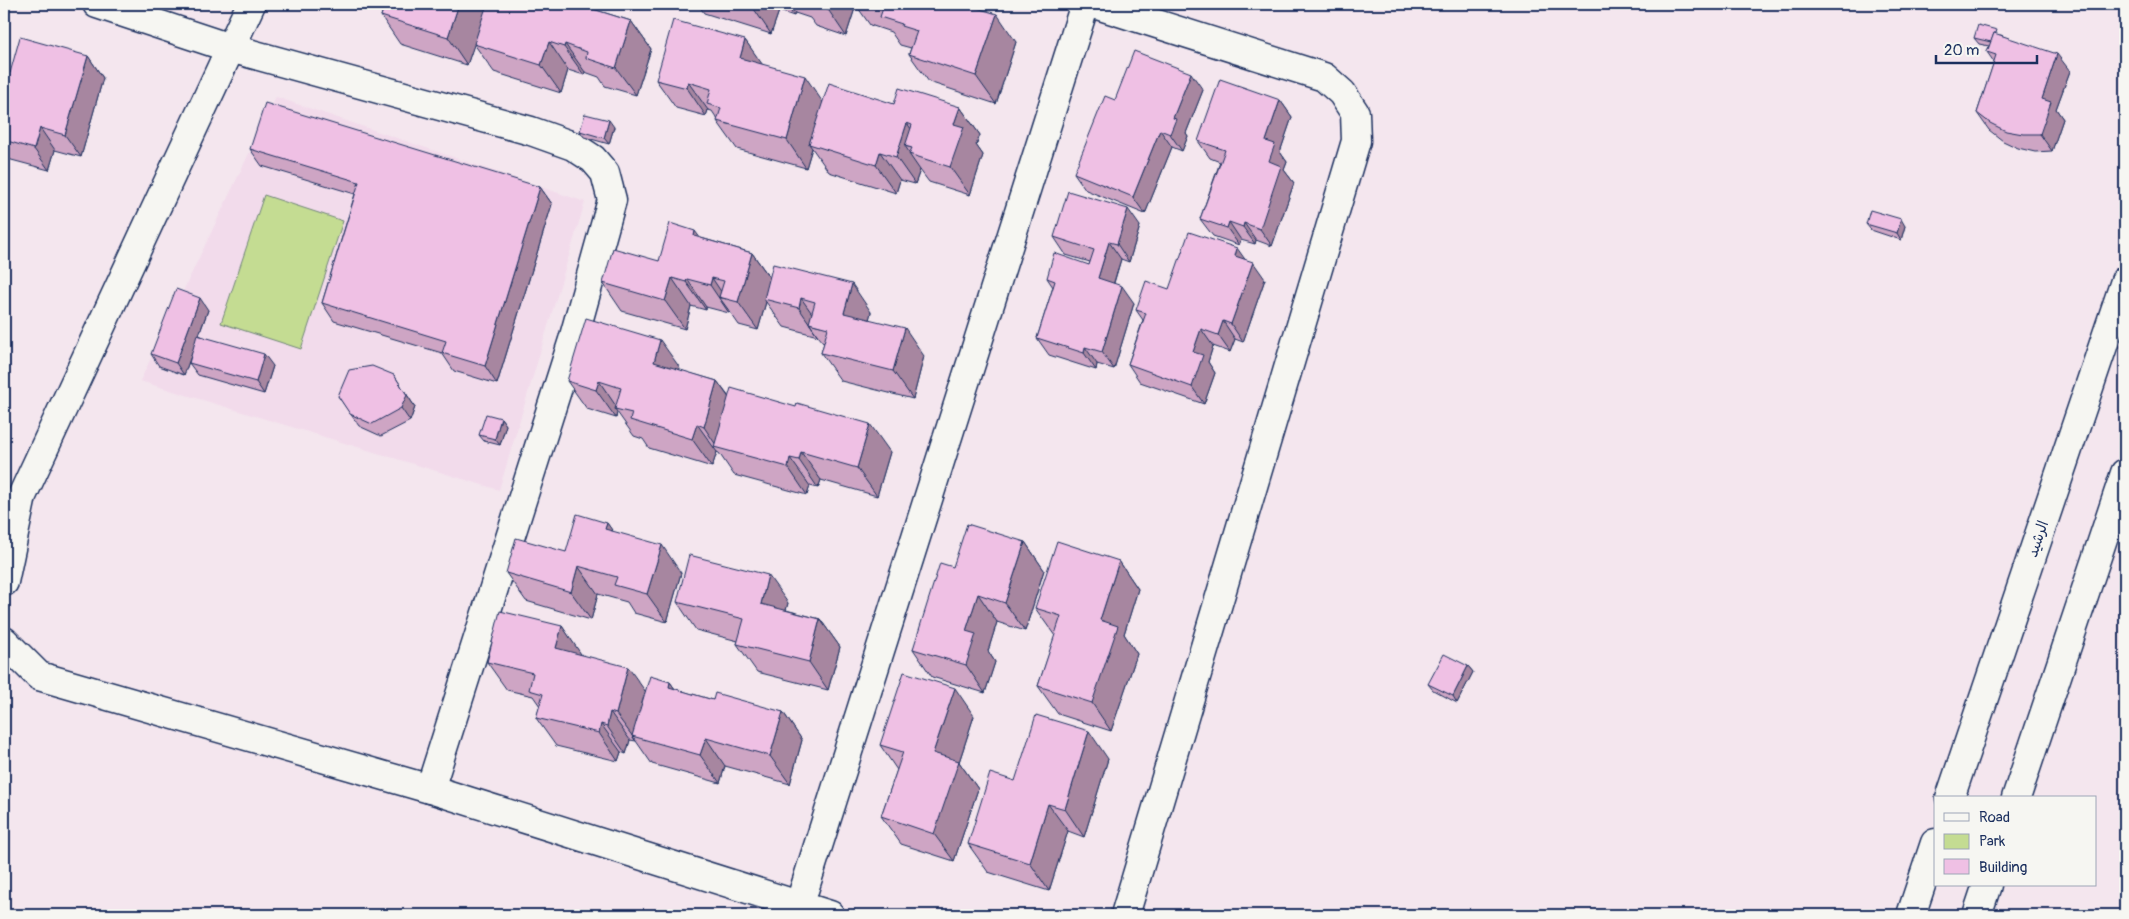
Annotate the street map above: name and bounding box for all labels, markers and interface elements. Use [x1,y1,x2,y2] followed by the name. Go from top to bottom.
[1936,32,2038,64] scale bar
[1944,41,1979,60] text: 20 m
[2023,518,2053,560] street label: الرشيد
[1934,796,2096,886] legend
[1979,808,2010,827] text: Road
[1979,832,2006,851] text: Park
[1979,858,2027,877] text: Building

